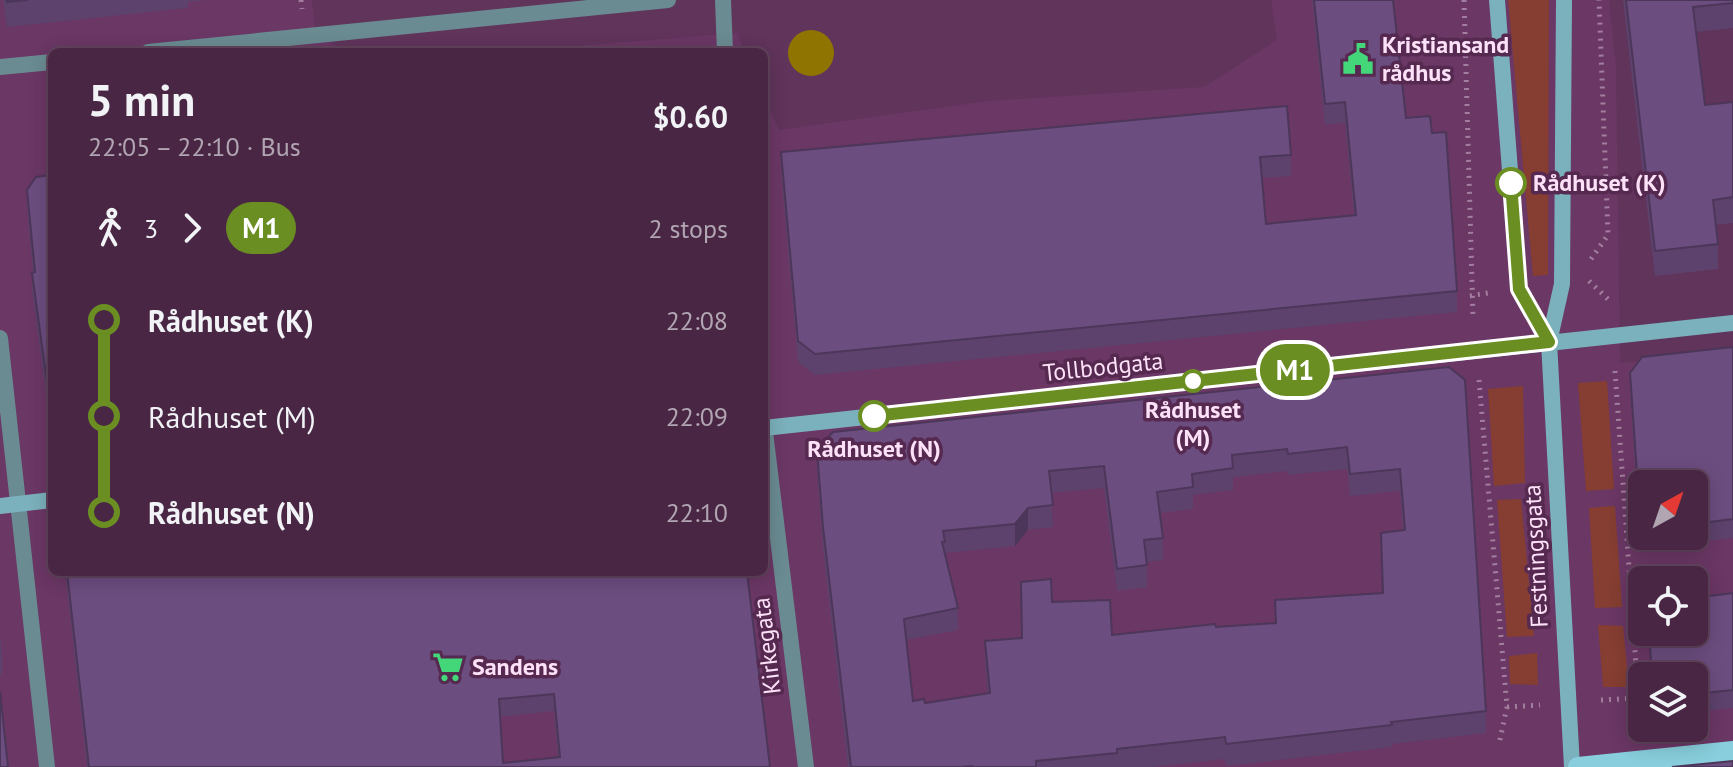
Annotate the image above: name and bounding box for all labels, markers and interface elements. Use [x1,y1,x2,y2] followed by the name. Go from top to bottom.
[1382,29,1509,88] place label: Kristiansand rådhus
[1341,42,1375,76] public building icon: Kristiansand rådhus
[88,71,195,128] text: 5 min
[653,97,728,136] text: $0.60
[88,130,301,163] text: 22:05 – 22:10 · Bus
[1533,167,1666,198] place label: Rådhuset (K)
[1496,168,1526,198] marker: Rådhuset (K)
[88,206,132,250] icon: walk
[170,206,214,250] icon: forward
[242,209,280,246] text: M1
[144,212,158,245] text: 3
[648,212,728,245] text: 2 stops
[148,301,314,340] text: Rådhuset (K)
[666,304,728,337] text: 22:08
[1259,344,1331,396] line badge: M1
[1041,345,1165,388] street label: Tollbodgata
[1276,351,1314,388] text: M1
[1182,370,1204,392] marker: Rådhuset (M)
[1145,394,1242,453] place label: Rådhuset (M)
[148,397,316,436] text: Rådhuset (M)
[666,400,728,433] text: 22:09
[859,401,889,431] marker: Rådhuset (N)
[807,433,941,464] place label: Rådhuset (N)
[1628,470,1708,550] north arrow
[1628,470,1708,742] map controls
[1516,484,1555,628] street label: Festningsgata
[148,493,315,532] text: Rådhuset (N)
[666,496,728,529] text: 22:10
[1628,566,1708,646] button: locate
[745,596,788,696] street label: Kirkegata
[431,650,465,684] supermarket icon: Sandens
[472,651,558,682] place label: Sandens
[1628,662,1708,742] button: layers

